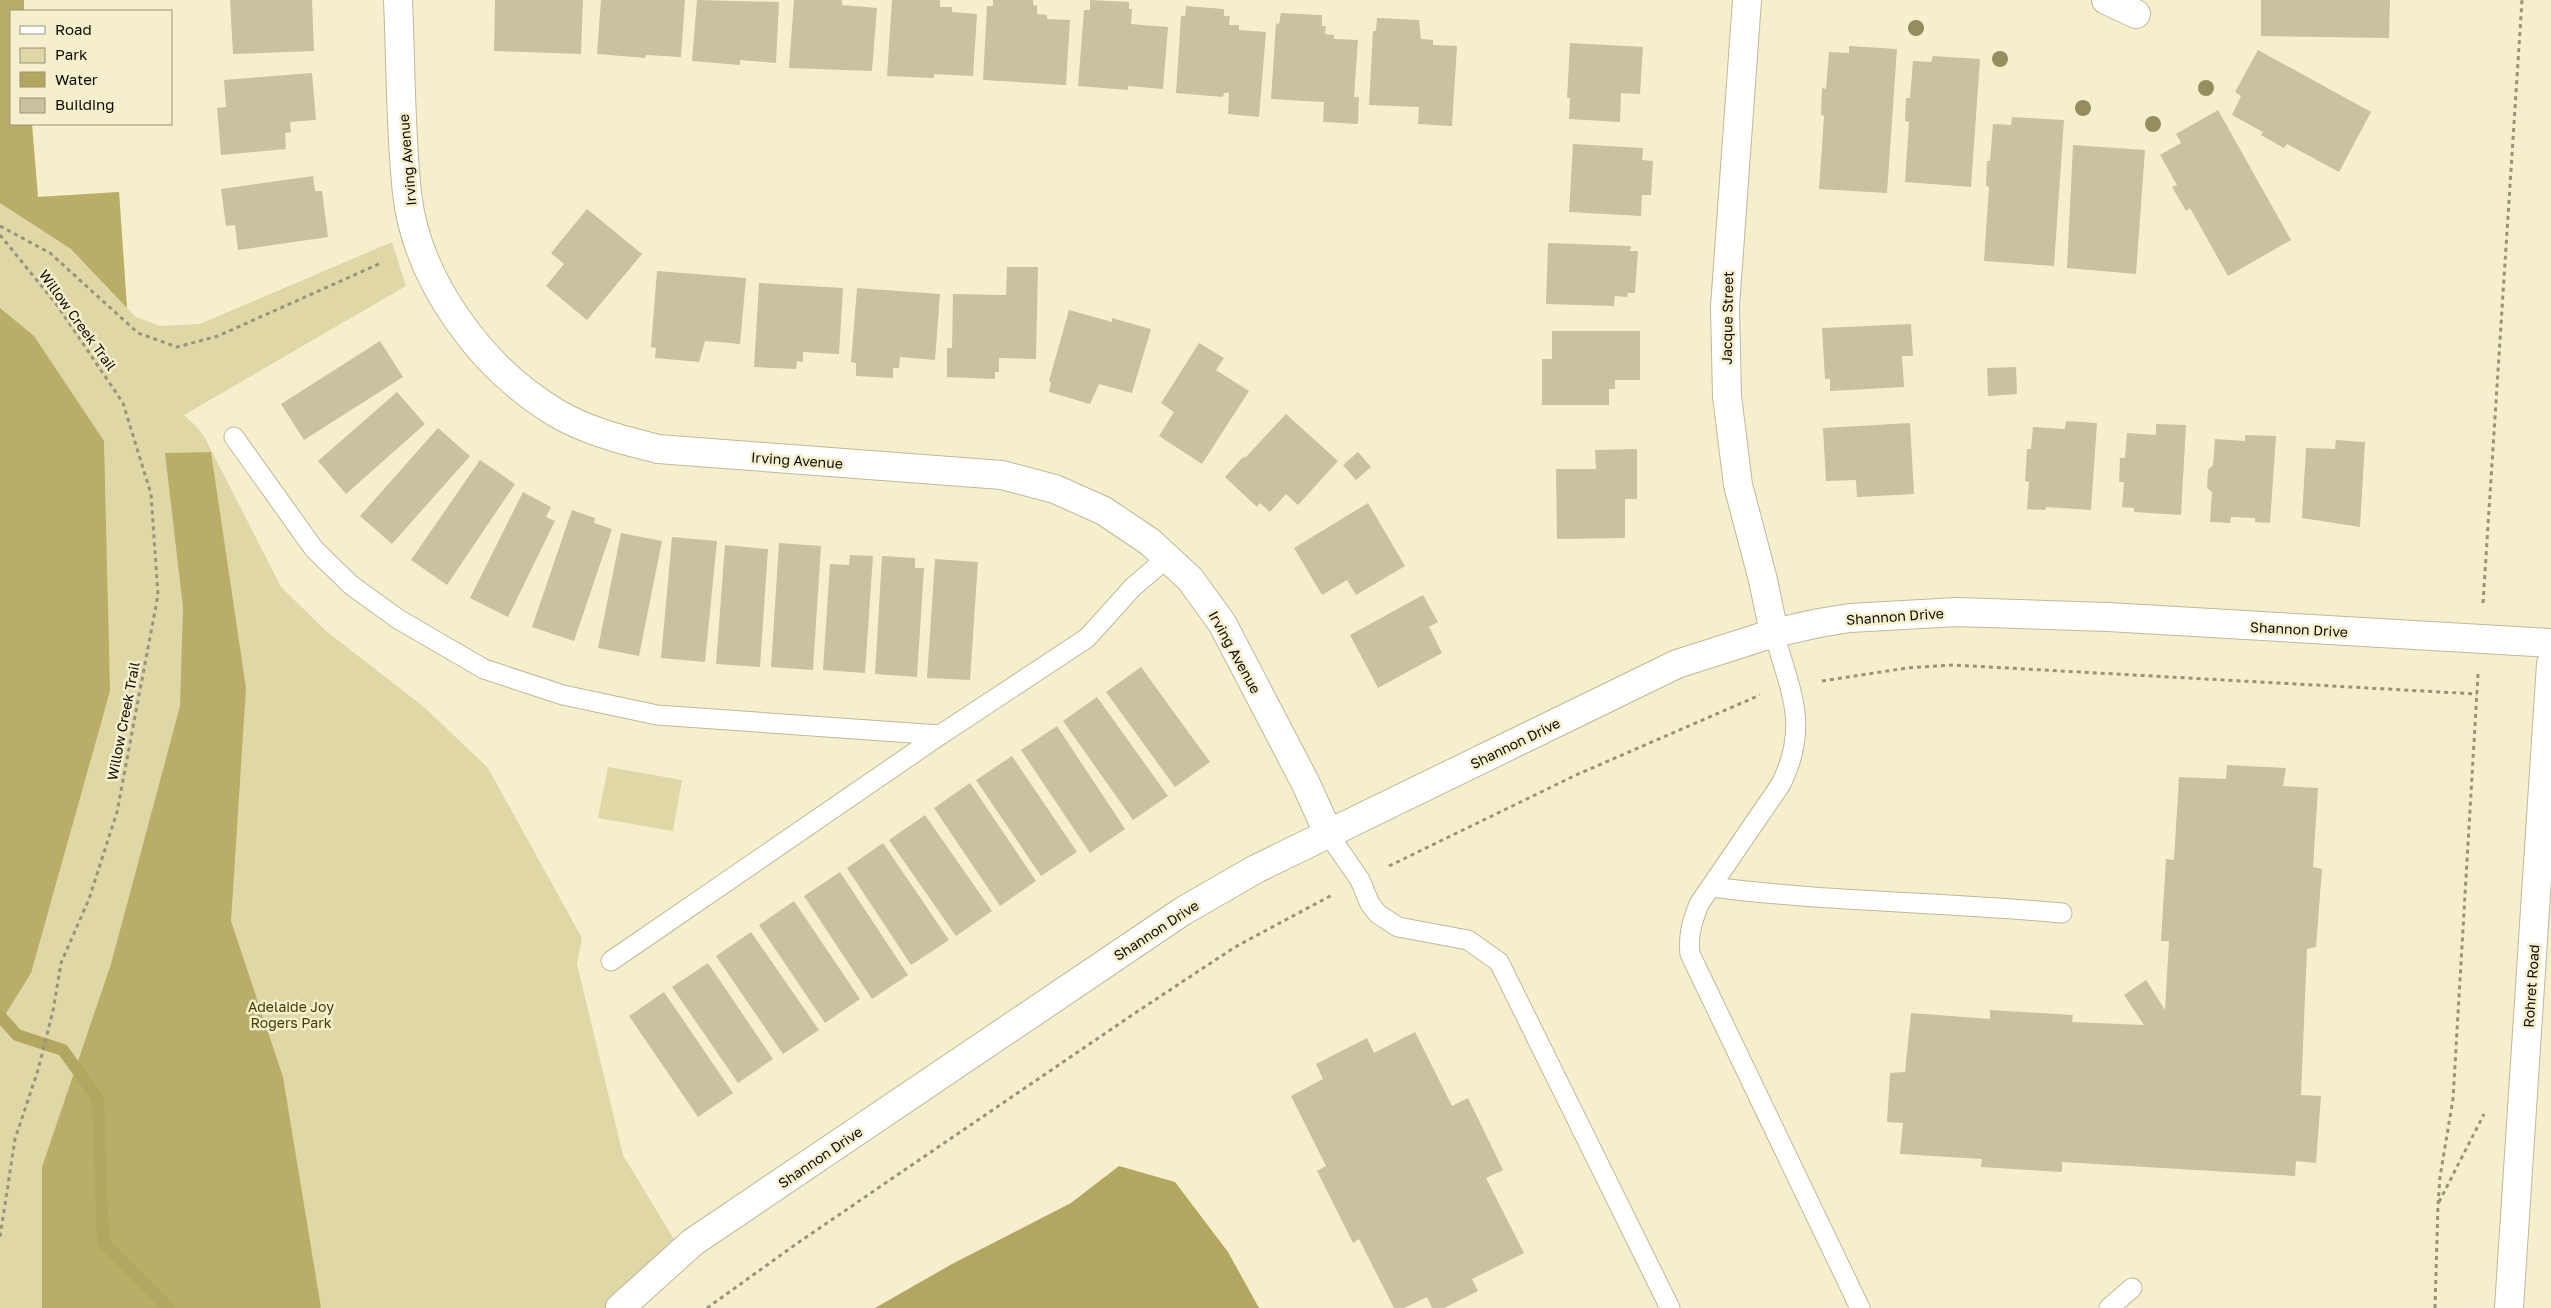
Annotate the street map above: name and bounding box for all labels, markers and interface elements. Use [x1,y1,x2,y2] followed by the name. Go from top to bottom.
[10,10,172,125] legend
[55,20,92,38] text: Road
[55,45,88,63] text: Park
[55,70,98,88] text: Water
[55,95,115,113] text: Building
[395,113,419,207] street label: Irving Avenue
[36,266,120,374] street label: Willow Creek Trail
[1718,271,1736,365] street label: Jacque Street
[751,448,843,472] street label: Irving Avenue
[1846,604,1944,628] street label: Shannon Drive
[1205,608,1265,696] street label: Irving Avenue
[2250,618,2348,640] street label: Shannon Drive
[103,660,143,782] street label: Willow Creek Trail
[1467,714,1563,772] street label: Shannon Drive
[1110,896,1202,964] street label: Shannon Drive
[2520,944,2542,1028] street label: Rohret Road
[248,998,334,1031] park label: Adelaide Joy Rogers Park
[775,1123,865,1191] street label: Shannon Drive

